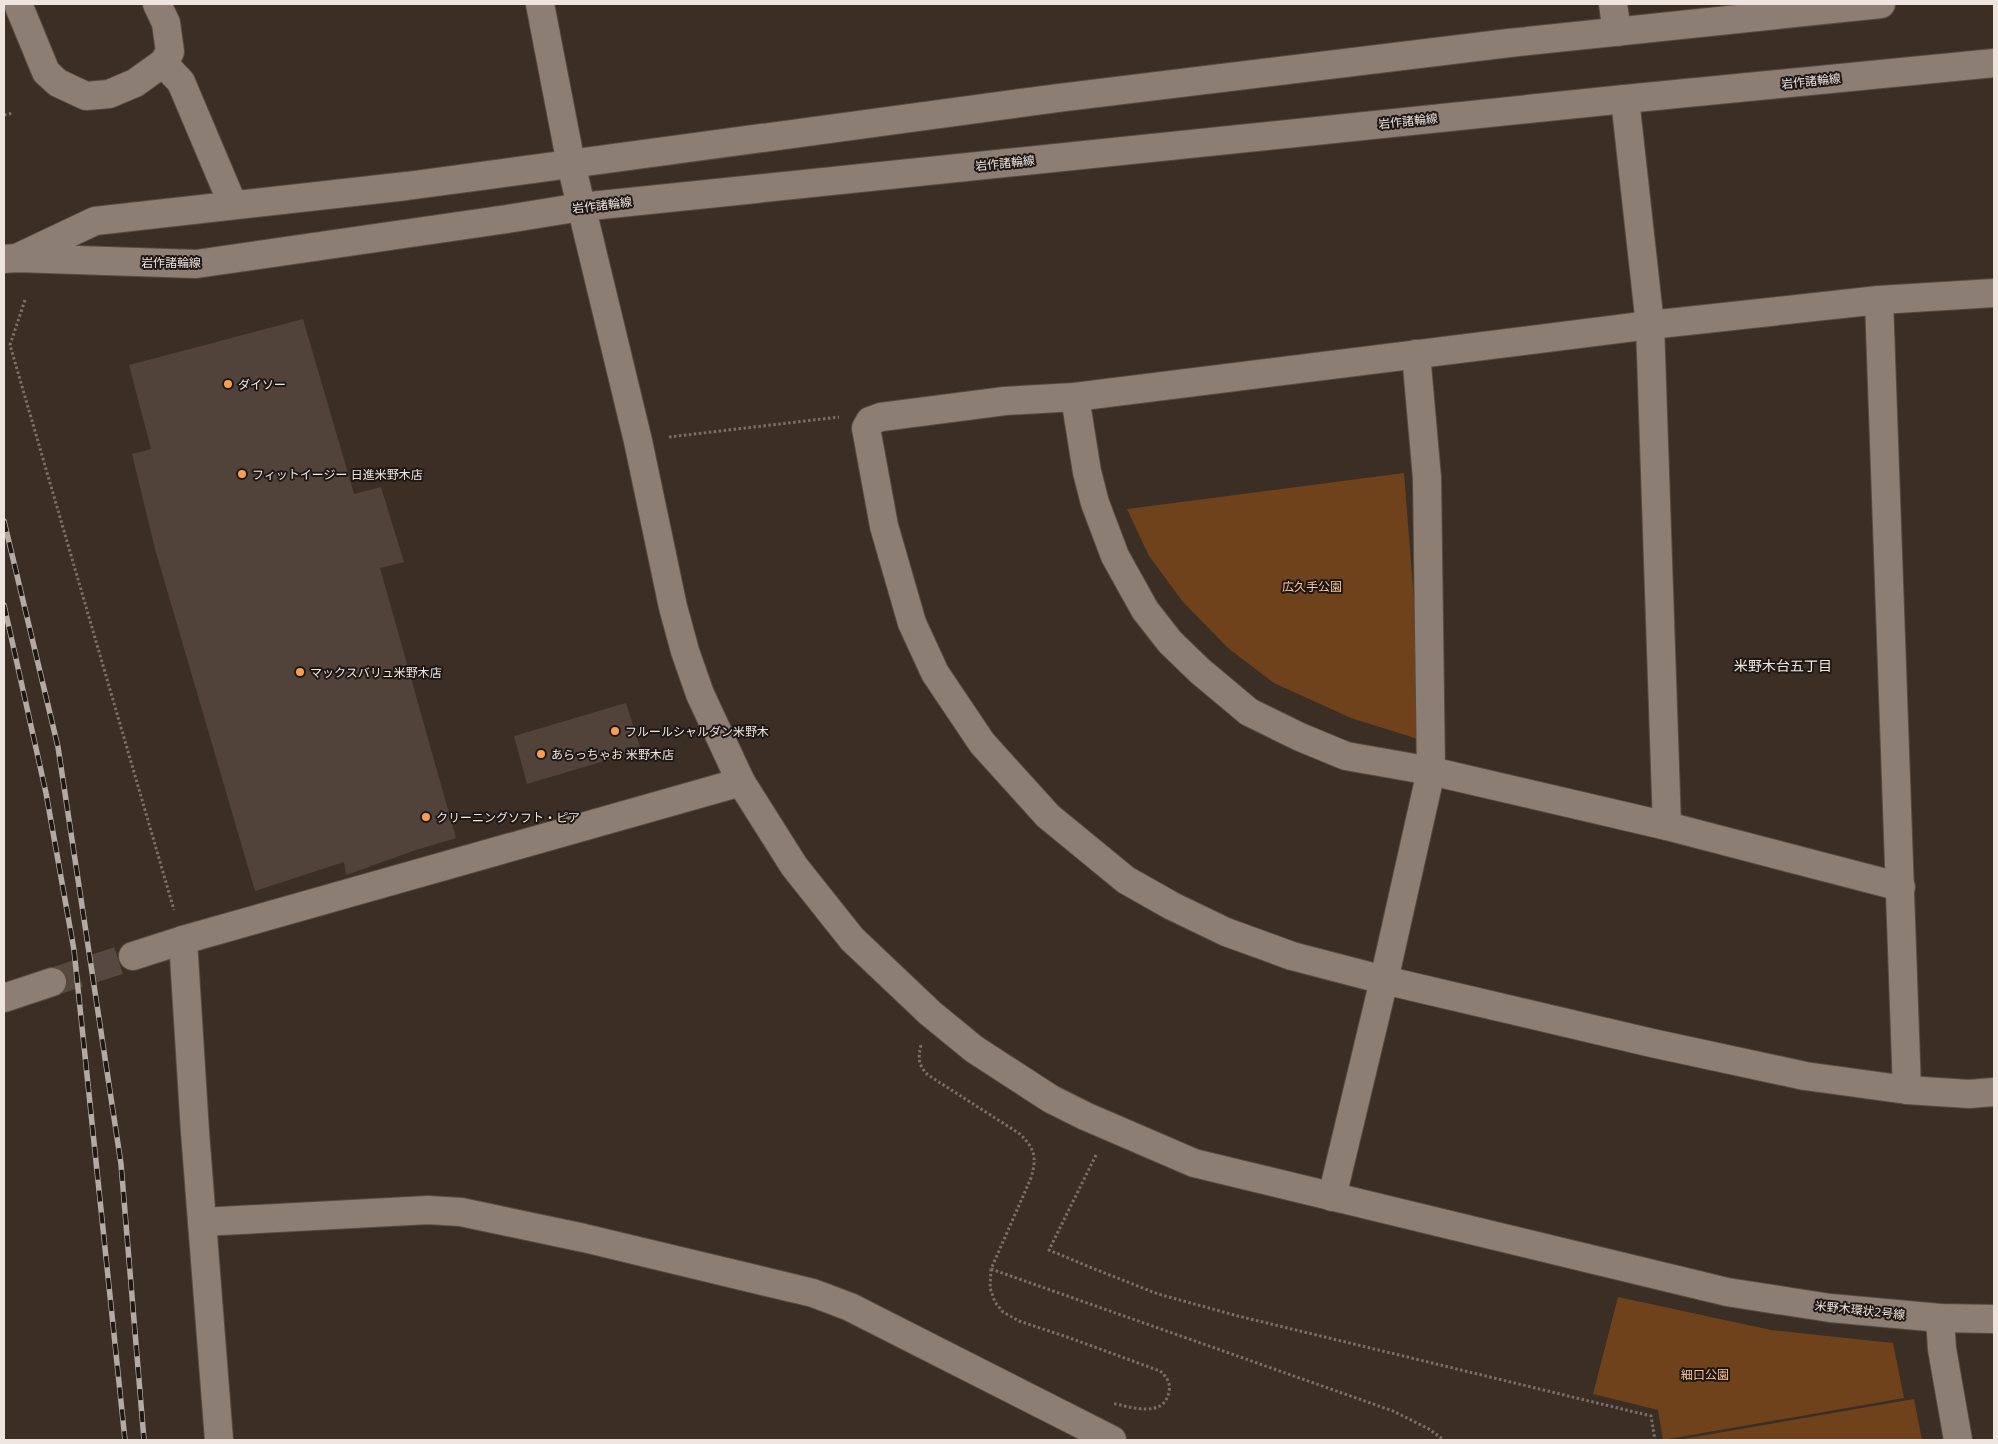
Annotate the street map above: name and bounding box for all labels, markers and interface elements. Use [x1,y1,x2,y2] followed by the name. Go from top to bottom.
[1780,69,1842,93] street label: 岩作諸輪線
[1377,109,1439,133] street label: 岩作諸輪線
[974,151,1036,175] street label: 岩作諸輪線
[571,193,633,217] street label: 岩作諸輪線
[141,254,201,271] street label: 岩作諸輪線
[238,376,286,393] place label: ダイソー
[222,378,234,390] marker: ダイソー
[252,466,423,483] place label: フィットイージー 日進米野木店
[236,468,248,480] marker: フィットイージー 日進米野木店
[1282,578,1342,595] park label: 広久手公園
[1734,656,1832,675] district label: 米野木台五丁目
[310,664,442,681] place label: マックスバリュ米野木店
[294,666,306,678] marker: マックスバリュ米野木店
[625,723,769,740] place label: フルールシャルダン米野木
[609,725,621,737] marker: フルールシャルダン米野木
[551,746,674,763] place label: あらっちゃお 米野木店
[535,748,547,760] marker: あらっちゃお 米野木店
[436,809,580,826] place label: クリーニングソフト・ピア
[420,811,432,823] marker: クリーニングソフト・ピア
[1814,1297,1906,1323] street label: 米野木環状2号線
[1681,1366,1729,1383] park label: 細口公園

